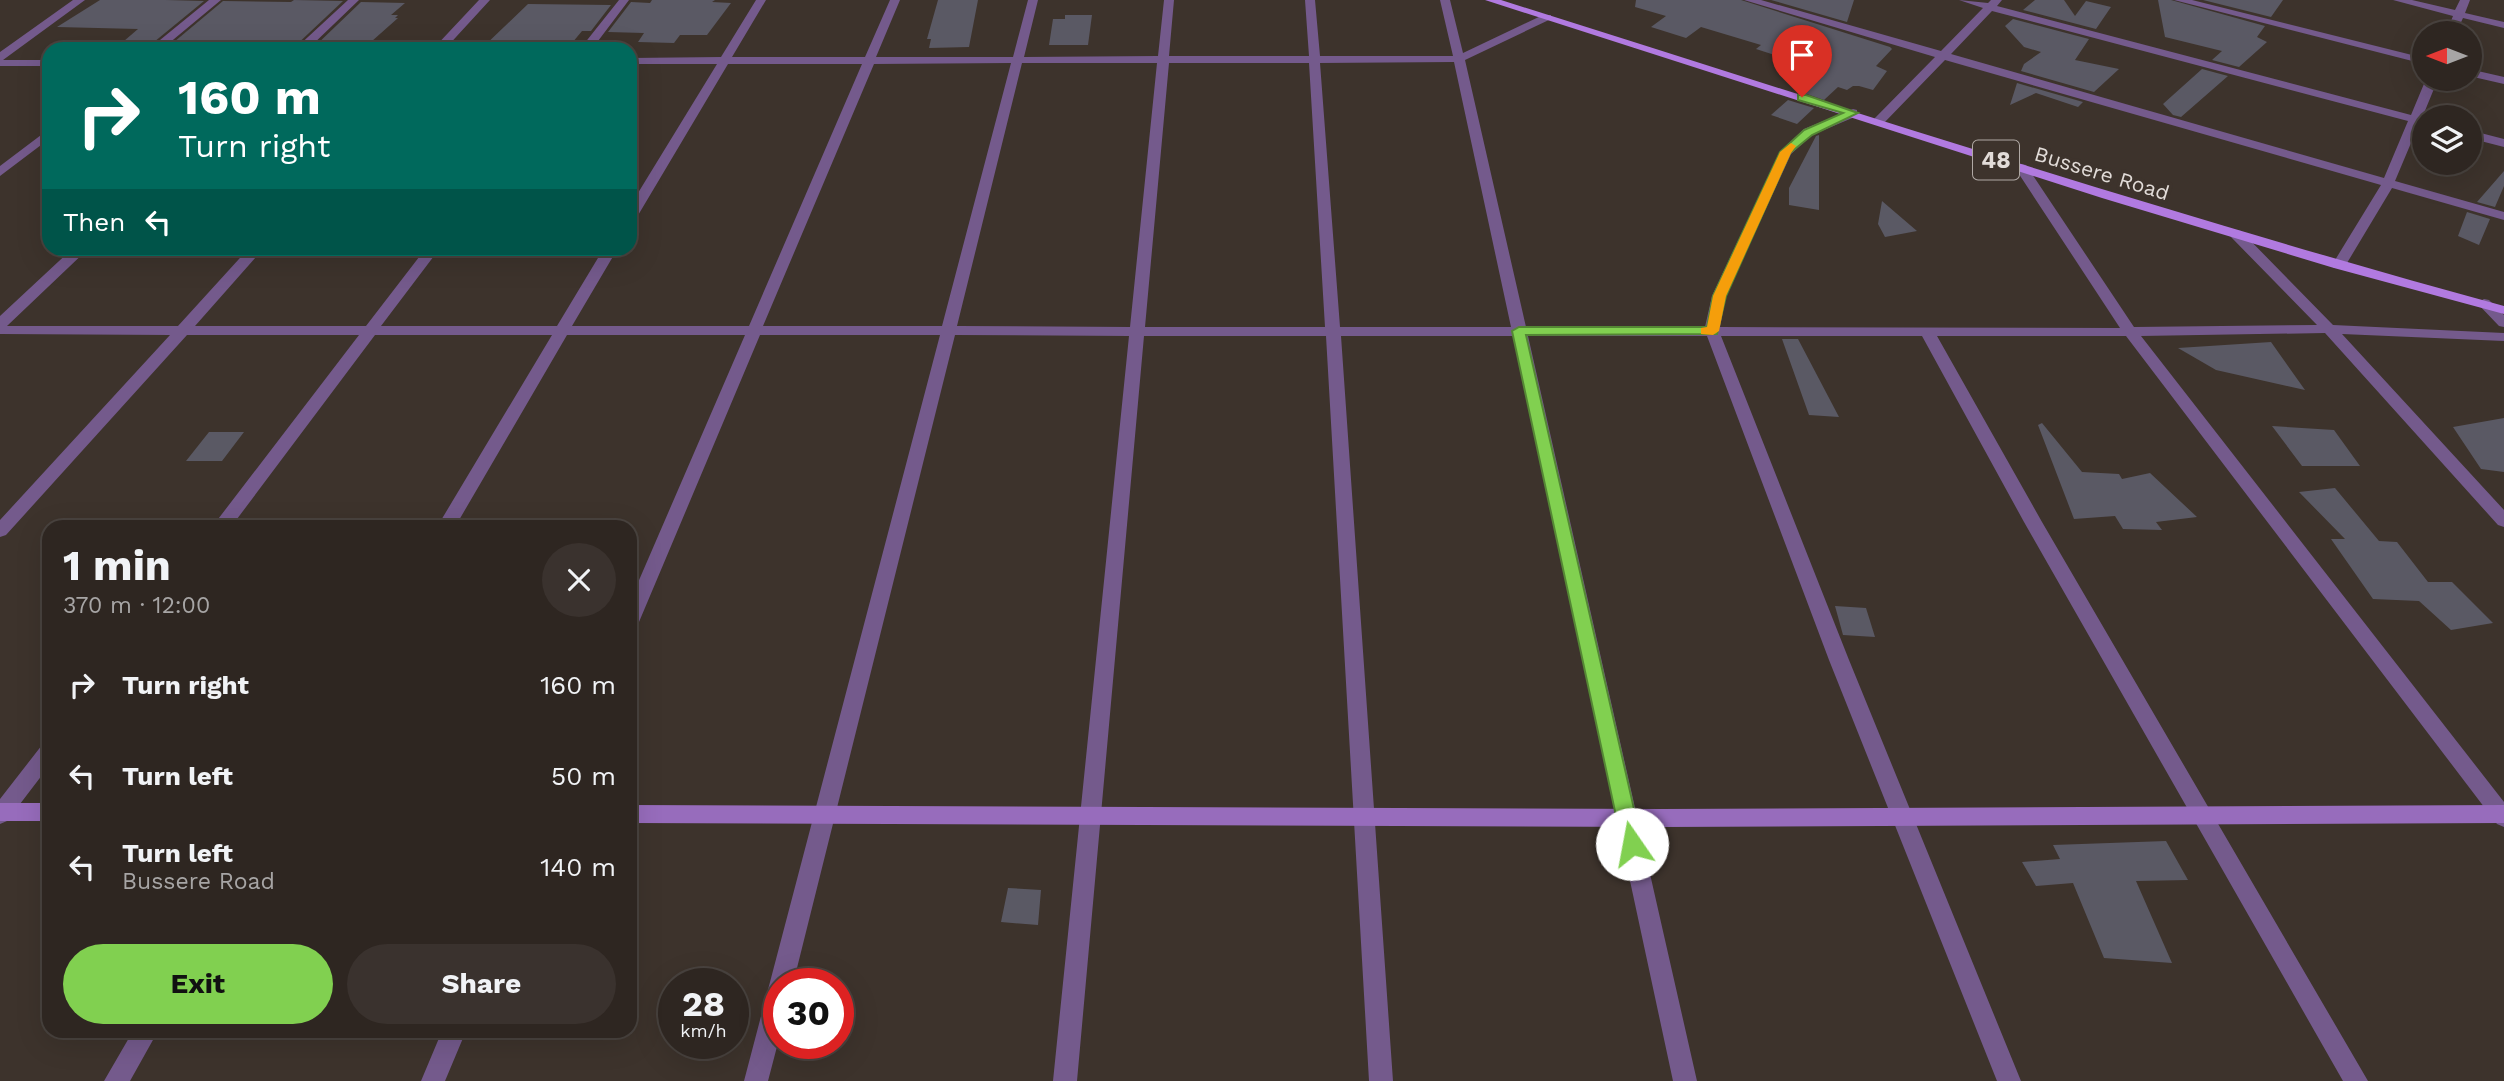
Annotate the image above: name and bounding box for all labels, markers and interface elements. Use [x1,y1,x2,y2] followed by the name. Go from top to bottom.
[2412,21,2482,91] north arrow
[2412,21,2482,175] map controls
[1772,25,1832,97] pin
[1783,36,1821,74] icon: arrive
[178,68,321,126] text: 160 m
[63,70,154,161] icon: right
[2412,105,2482,175] button: layers
[178,127,330,165] text: Turn right
[1973,140,2019,180] road number: 48
[2032,141,2172,205] street label: Bussere Road
[139,203,177,241] icon: left
[63,207,125,237] text: Then
[63,541,171,590] text: 1 min
[542,543,616,617] button: close
[63,592,210,619] text: 370 m · 12:00
[63,666,101,704] icon: right
[122,670,249,700] text: Turn right
[540,670,616,700] text: 160 m
[63,757,101,795] icon: left
[122,761,233,791] text: Turn left
[551,761,616,791] text: 50 m
[1595,807,1669,881] position arrow
[122,838,233,868] text: Turn left
[63,848,101,886] icon: left
[540,852,616,882] text: 140 m
[122,868,275,895] text: Bussere Road
[63,944,333,1024] button: Exit
[347,944,616,1024] button: Share
[763,968,854,1059] speed limit sign: 30
[682,983,725,1025] text: 28
[680,1020,727,1041] text: km/h

